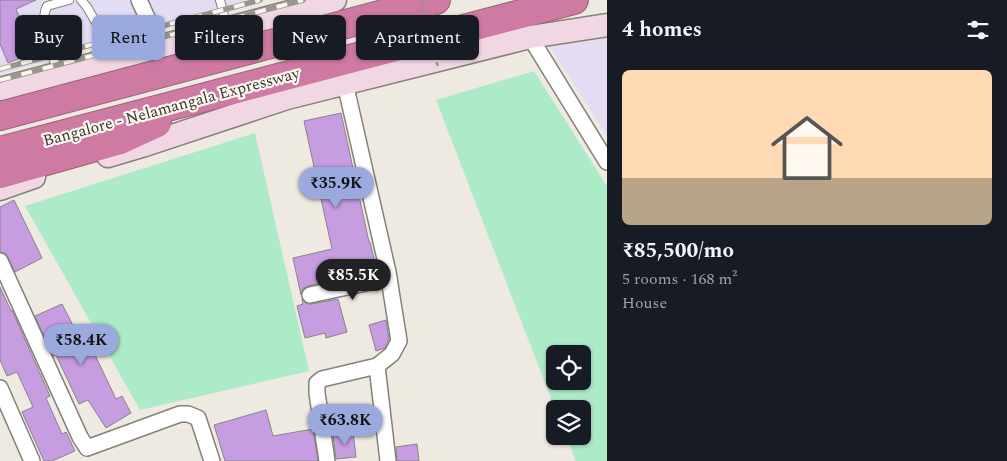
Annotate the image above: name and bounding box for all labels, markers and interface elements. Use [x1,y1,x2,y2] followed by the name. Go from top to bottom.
[622,14,702,46] text: 4 homes
[15,15,82,60] chip: Buy
[92,15,165,60] chip: Rent
[175,15,263,60] chip: Filters
[273,15,346,60] chip: New
[356,15,479,60] chip: Apartment
[964,16,992,44] icon: filters
[40,61,303,153] street label: Bangalore - Nelamangala Expressway
[762,103,852,193] icon: home
[295,166,377,209] pin: ₹35.9K
[310,171,362,195] text: ₹35.9K
[622,235,734,267] text: ₹85,500/mo
[312,258,394,301] pin: ₹85.5K
[327,263,379,287] text: ₹85.5K
[622,267,737,291] text: 5 rooms · 168 m²
[622,291,667,315] text: House
[40,324,122,366] pin: ₹58.4K
[55,328,107,352] text: ₹58.4K
[546,345,591,445] map controls
[546,345,591,390] button: locate
[546,400,591,445] button: layers
[304,404,386,446] pin: ₹63.8K
[319,408,371,432] text: ₹63.8K

